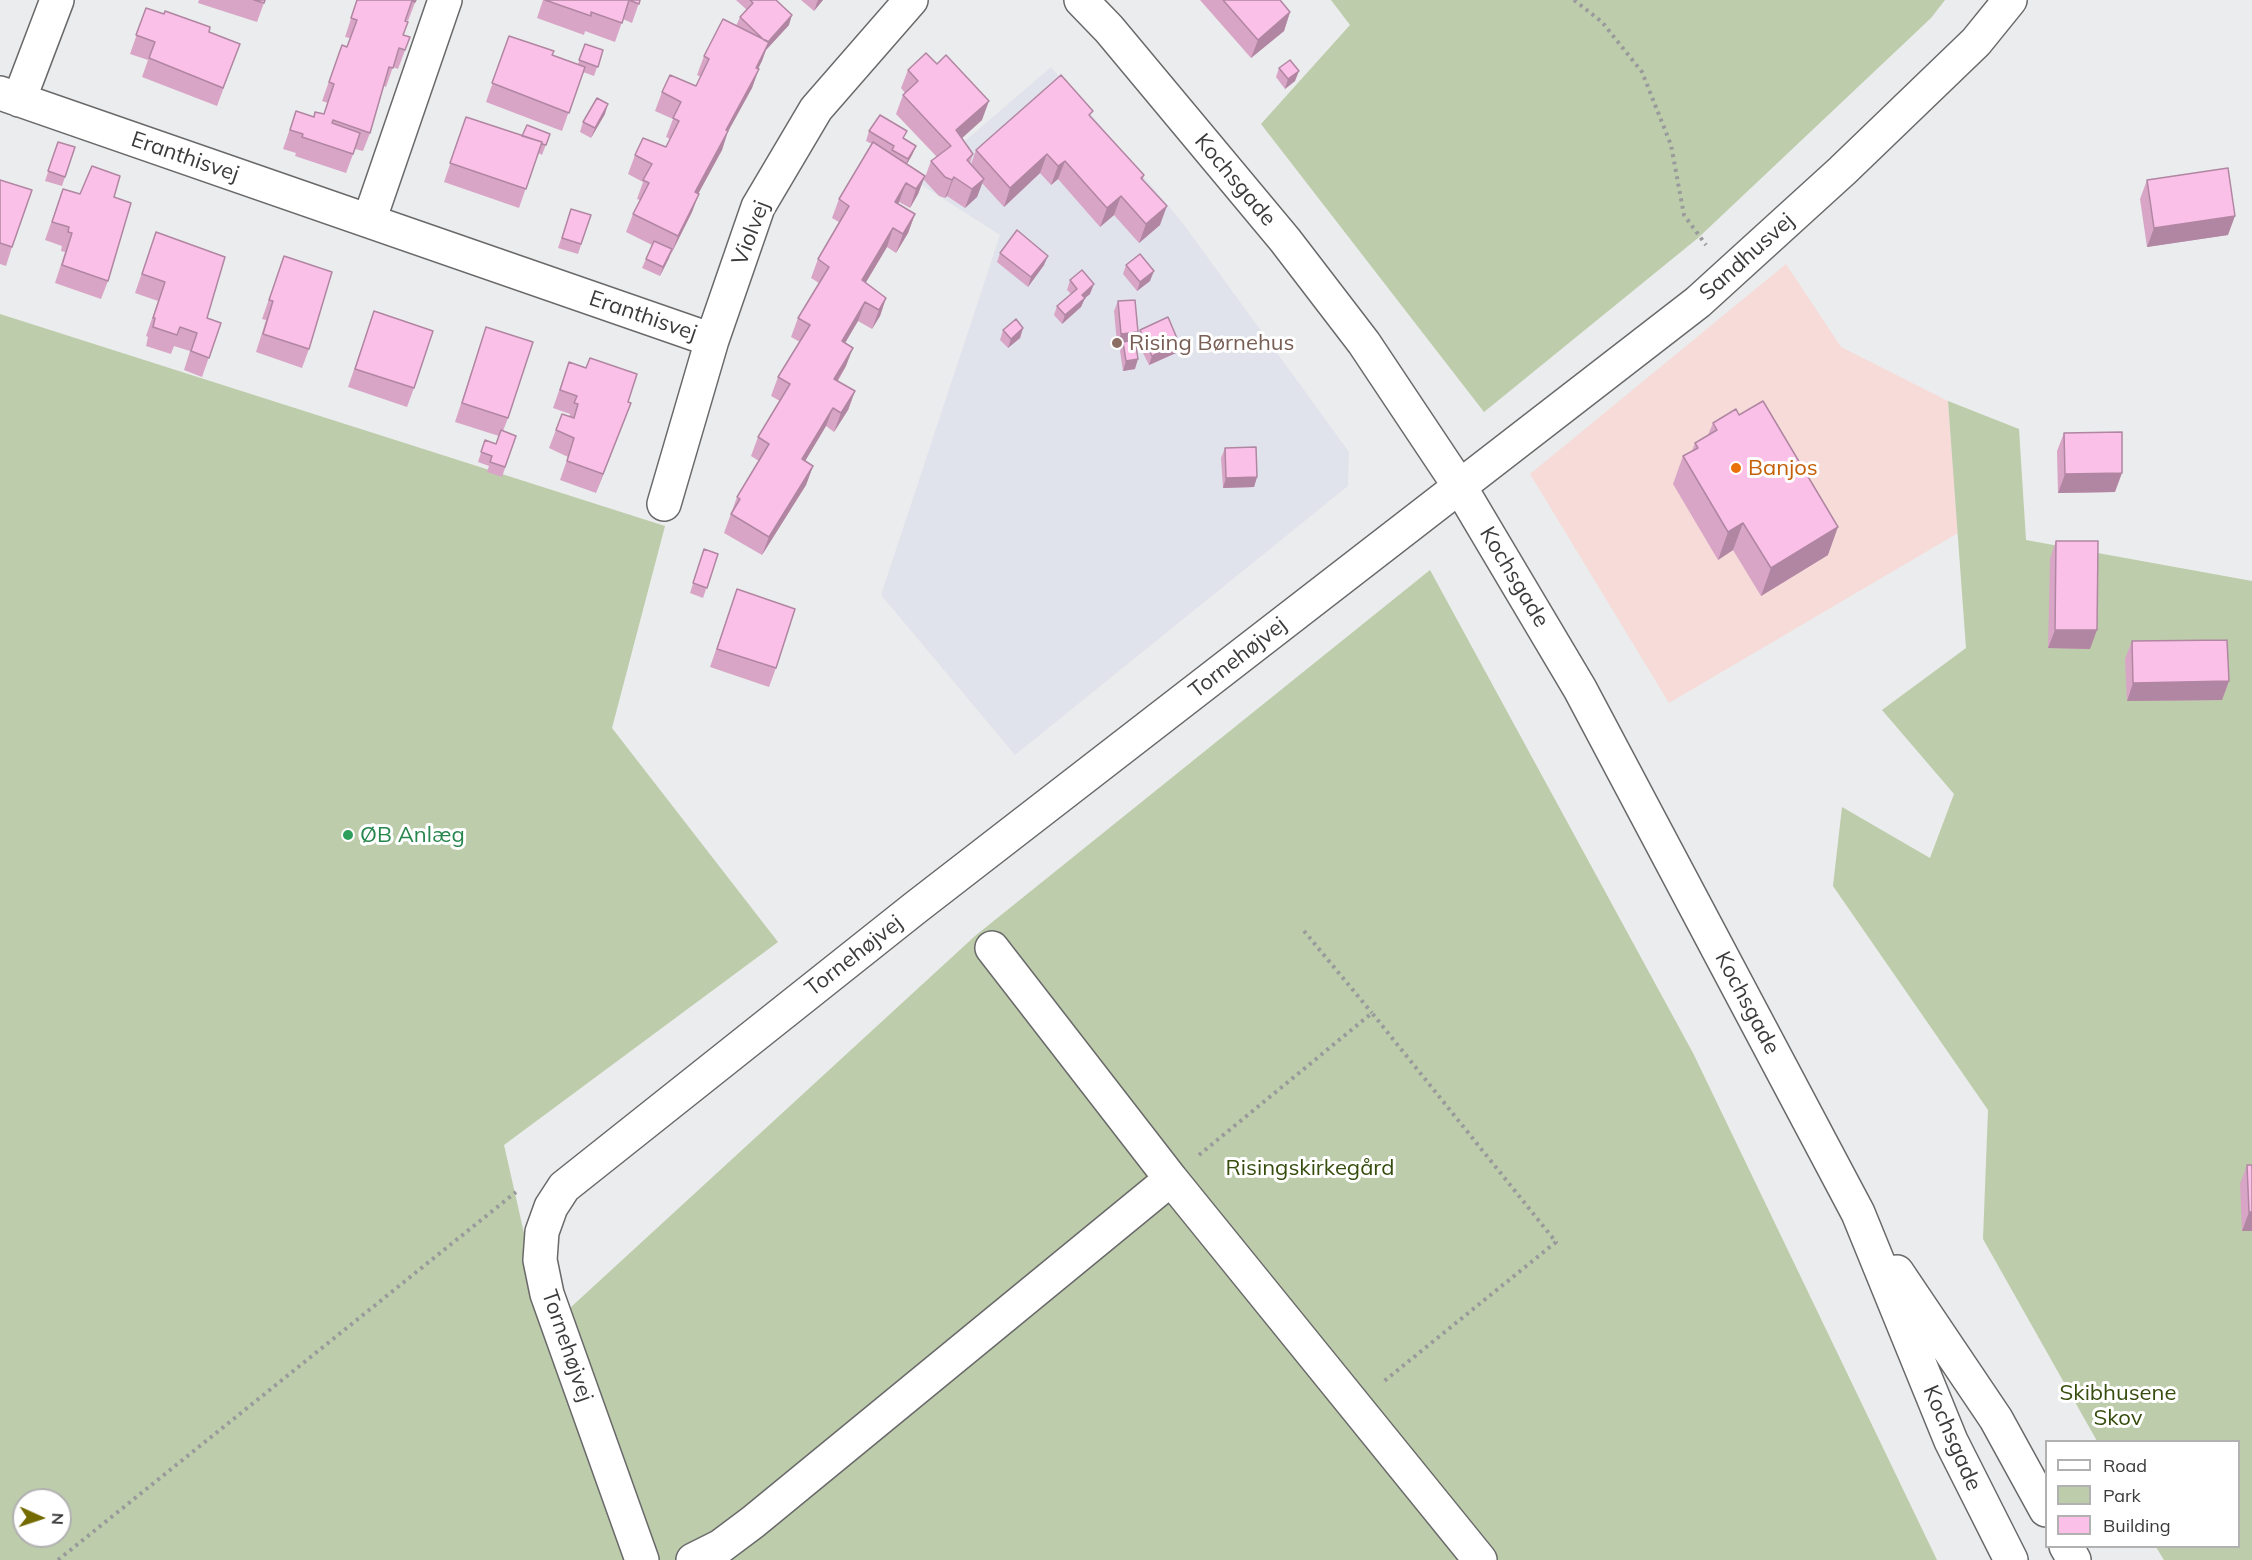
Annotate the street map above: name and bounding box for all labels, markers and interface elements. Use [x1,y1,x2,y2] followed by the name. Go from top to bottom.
[128,126,242,188] street label: Eranthisvej
[1189,128,1281,232] street label: Kochsgade
[727,197,775,269] street label: Violvej
[1694,208,1800,306] street label: Sandhusvej
[586,285,700,347] street label: Eranthisvej
[1129,330,1294,356] place label: Rising Børnehus
[1110,336,1124,350] marker: Rising Børnehus
[1748,455,1818,481] place label: Banjos
[1729,461,1743,475] marker: Banjos
[1474,522,1554,632] street label: Kochsgade
[1184,612,1292,704] street label: Tornehøjvej
[360,822,465,848] place label: ØB Anlæg
[341,828,355,842] marker: ØB Anlæg
[800,910,908,1002] street label: Tornehøjvej
[1709,947,1785,1059] street label: Kochsgade
[1226,1155,1394,1181] park label: Risingskirkegård
[536,1287,598,1405] street label: Tornehøjvej
[2060,1380,2176,1432] park label: Skibhusene Skov
[1917,1381,1987,1495] street label: Kochsgade
[2045,1440,2240,1548] legend
[2103,1454,2147,1477] text: Road
[2103,1484,2141,1507] text: Park
[12,1488,72,1548] north arrow
[48,1512,68,1525] text: N
[2103,1514,2171,1537] text: Building

